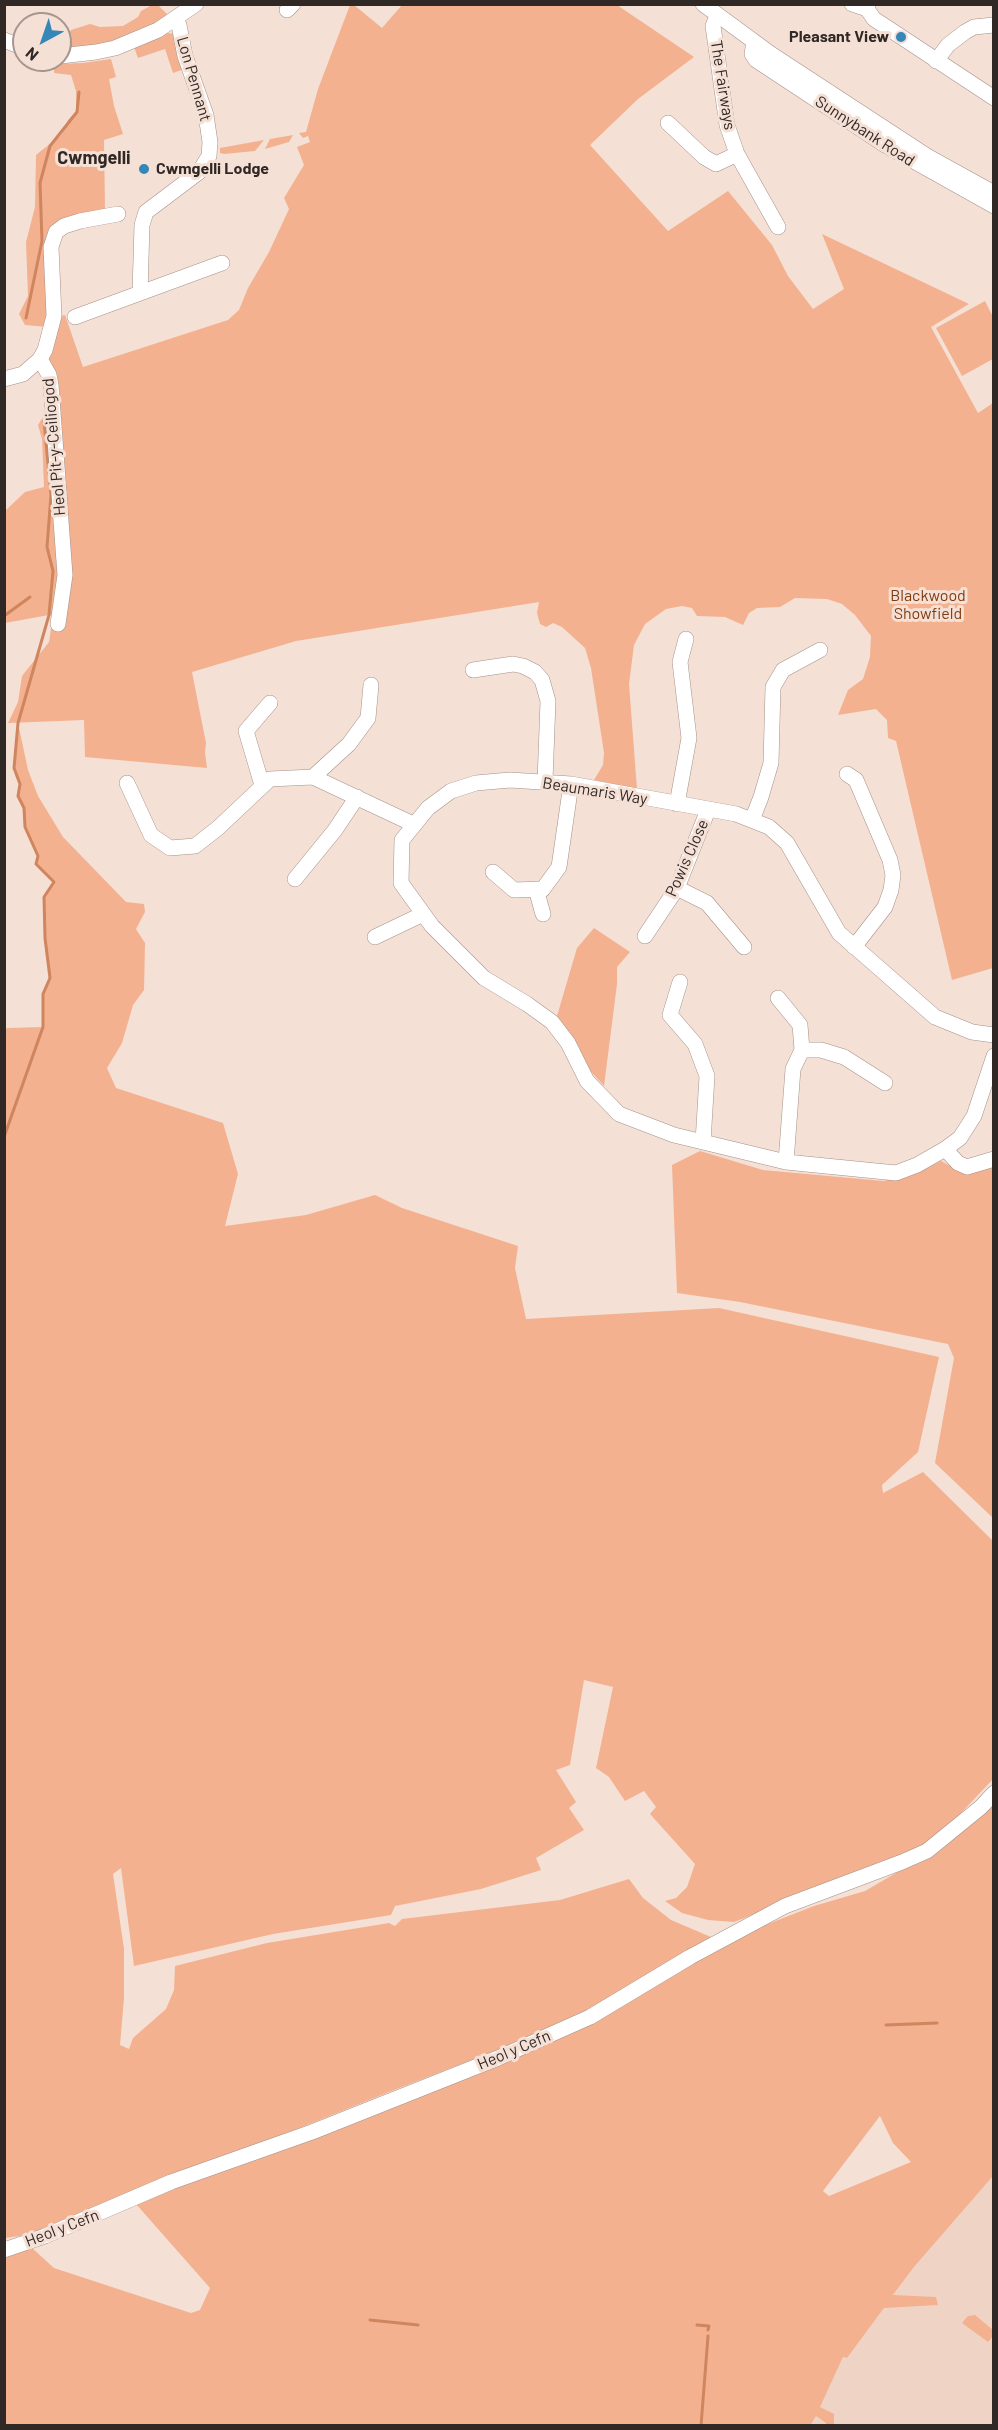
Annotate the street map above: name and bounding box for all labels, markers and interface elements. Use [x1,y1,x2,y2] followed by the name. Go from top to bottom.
[12,12,72,72] north arrow
[789,27,889,47] place label: Pleasant View
[894,30,908,44] marker: Pleasant View
[173,34,215,124] street label: Lon Pennant
[706,39,740,131] street label: The Fairways
[21,44,42,65] text: N
[812,92,918,170] street label: Sunnybank Road
[57,147,131,169] district label: Cwmgelli
[156,159,269,179] place label: Cwmgelli Lodge
[137,162,151,176] marker: Cwmgelli Lodge
[38,377,70,517] street label: Heol Pit-y-Ceiliogod
[890,586,966,624] park label: Blackwood Showfield
[541,773,649,809] street label: Beaumaris Way
[661,816,713,900] street label: Powis Close
[475,2026,553,2074] street label: Heol y Cefn
[22,2205,102,2251] street label: Heol y Cefn

